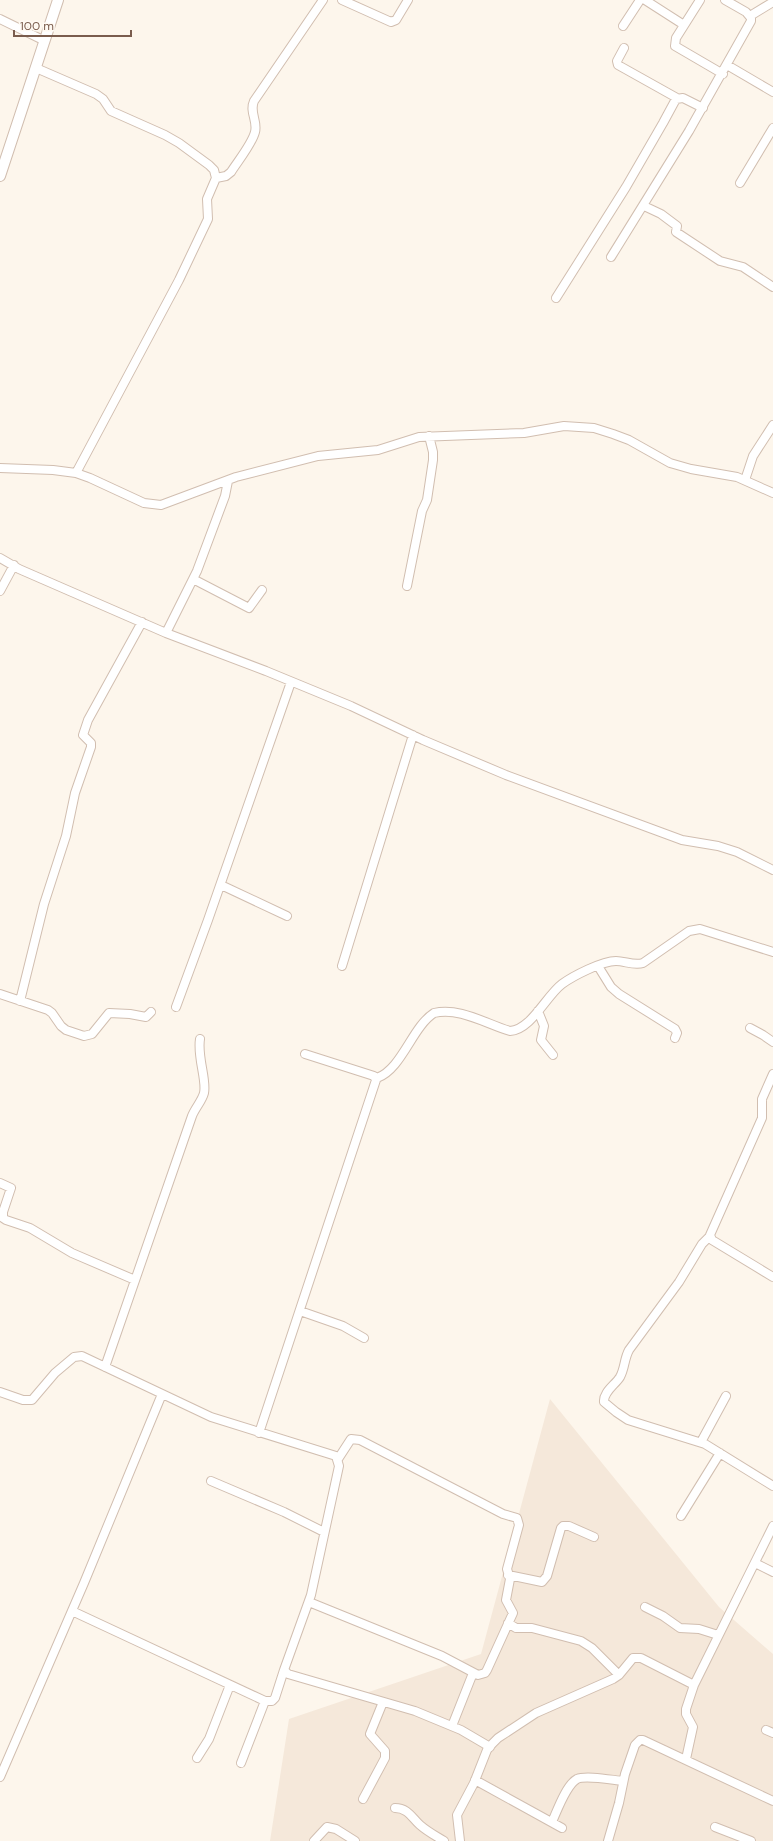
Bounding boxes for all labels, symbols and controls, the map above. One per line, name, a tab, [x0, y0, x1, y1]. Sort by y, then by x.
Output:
scale bar	[14, 12, 131, 38]
text: 100 m	[20, 18, 54, 34]

